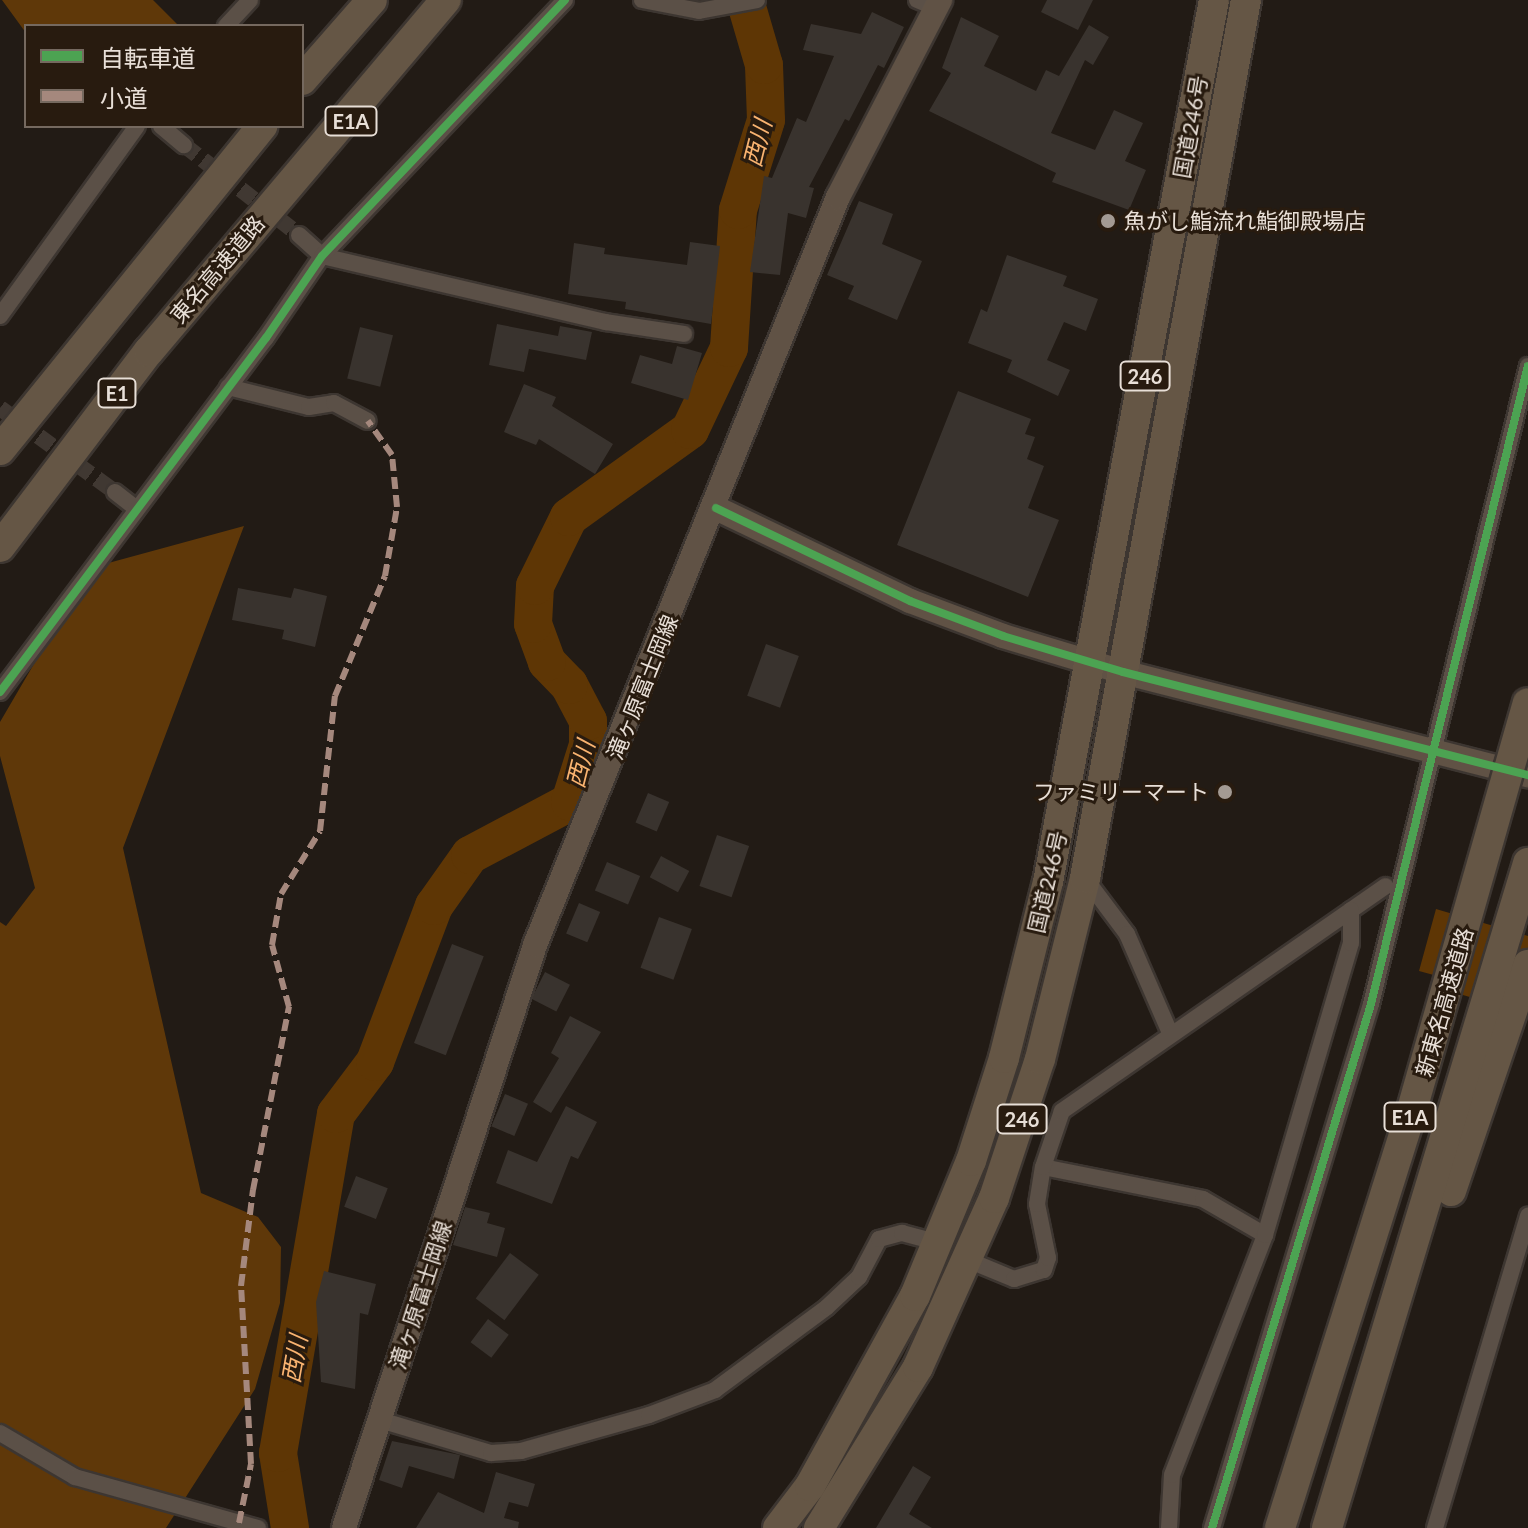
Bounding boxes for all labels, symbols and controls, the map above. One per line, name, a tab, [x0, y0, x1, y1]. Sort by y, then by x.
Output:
legend	[24, 24, 304, 128]
text: 自転車道	[100, 43, 196, 72]
street label: 国道246号	[1168, 73, 1212, 181]
text: 小道	[100, 83, 148, 112]
road number: E1A	[323, 105, 379, 137]
water label: 西川	[737, 116, 777, 170]
place label: 魚がし鮨流れ鮨御殿場店	[1124, 208, 1366, 234]
street label: 東名高速道路	[164, 210, 270, 328]
marker: 魚がし鮨流れ鮨御殿場店	[1099, 212, 1117, 230]
road number: 246	[1119, 360, 1171, 392]
road number: E1	[97, 377, 137, 409]
street label: 滝ヶ原富士岡線	[601, 611, 683, 763]
water label: 西川	[560, 737, 600, 791]
place label: ファミリーマート	[1033, 779, 1209, 805]
marker: ファミリーマート	[1216, 783, 1234, 801]
street label: 国道246号	[1022, 828, 1072, 936]
street label: 新東名高速道路	[1410, 924, 1478, 1080]
road number: E1A	[1382, 1101, 1438, 1133]
road number: 246	[996, 1103, 1048, 1135]
street label: 滝ヶ原富士岡線	[384, 1218, 456, 1372]
water label: 西川	[276, 1333, 312, 1385]

